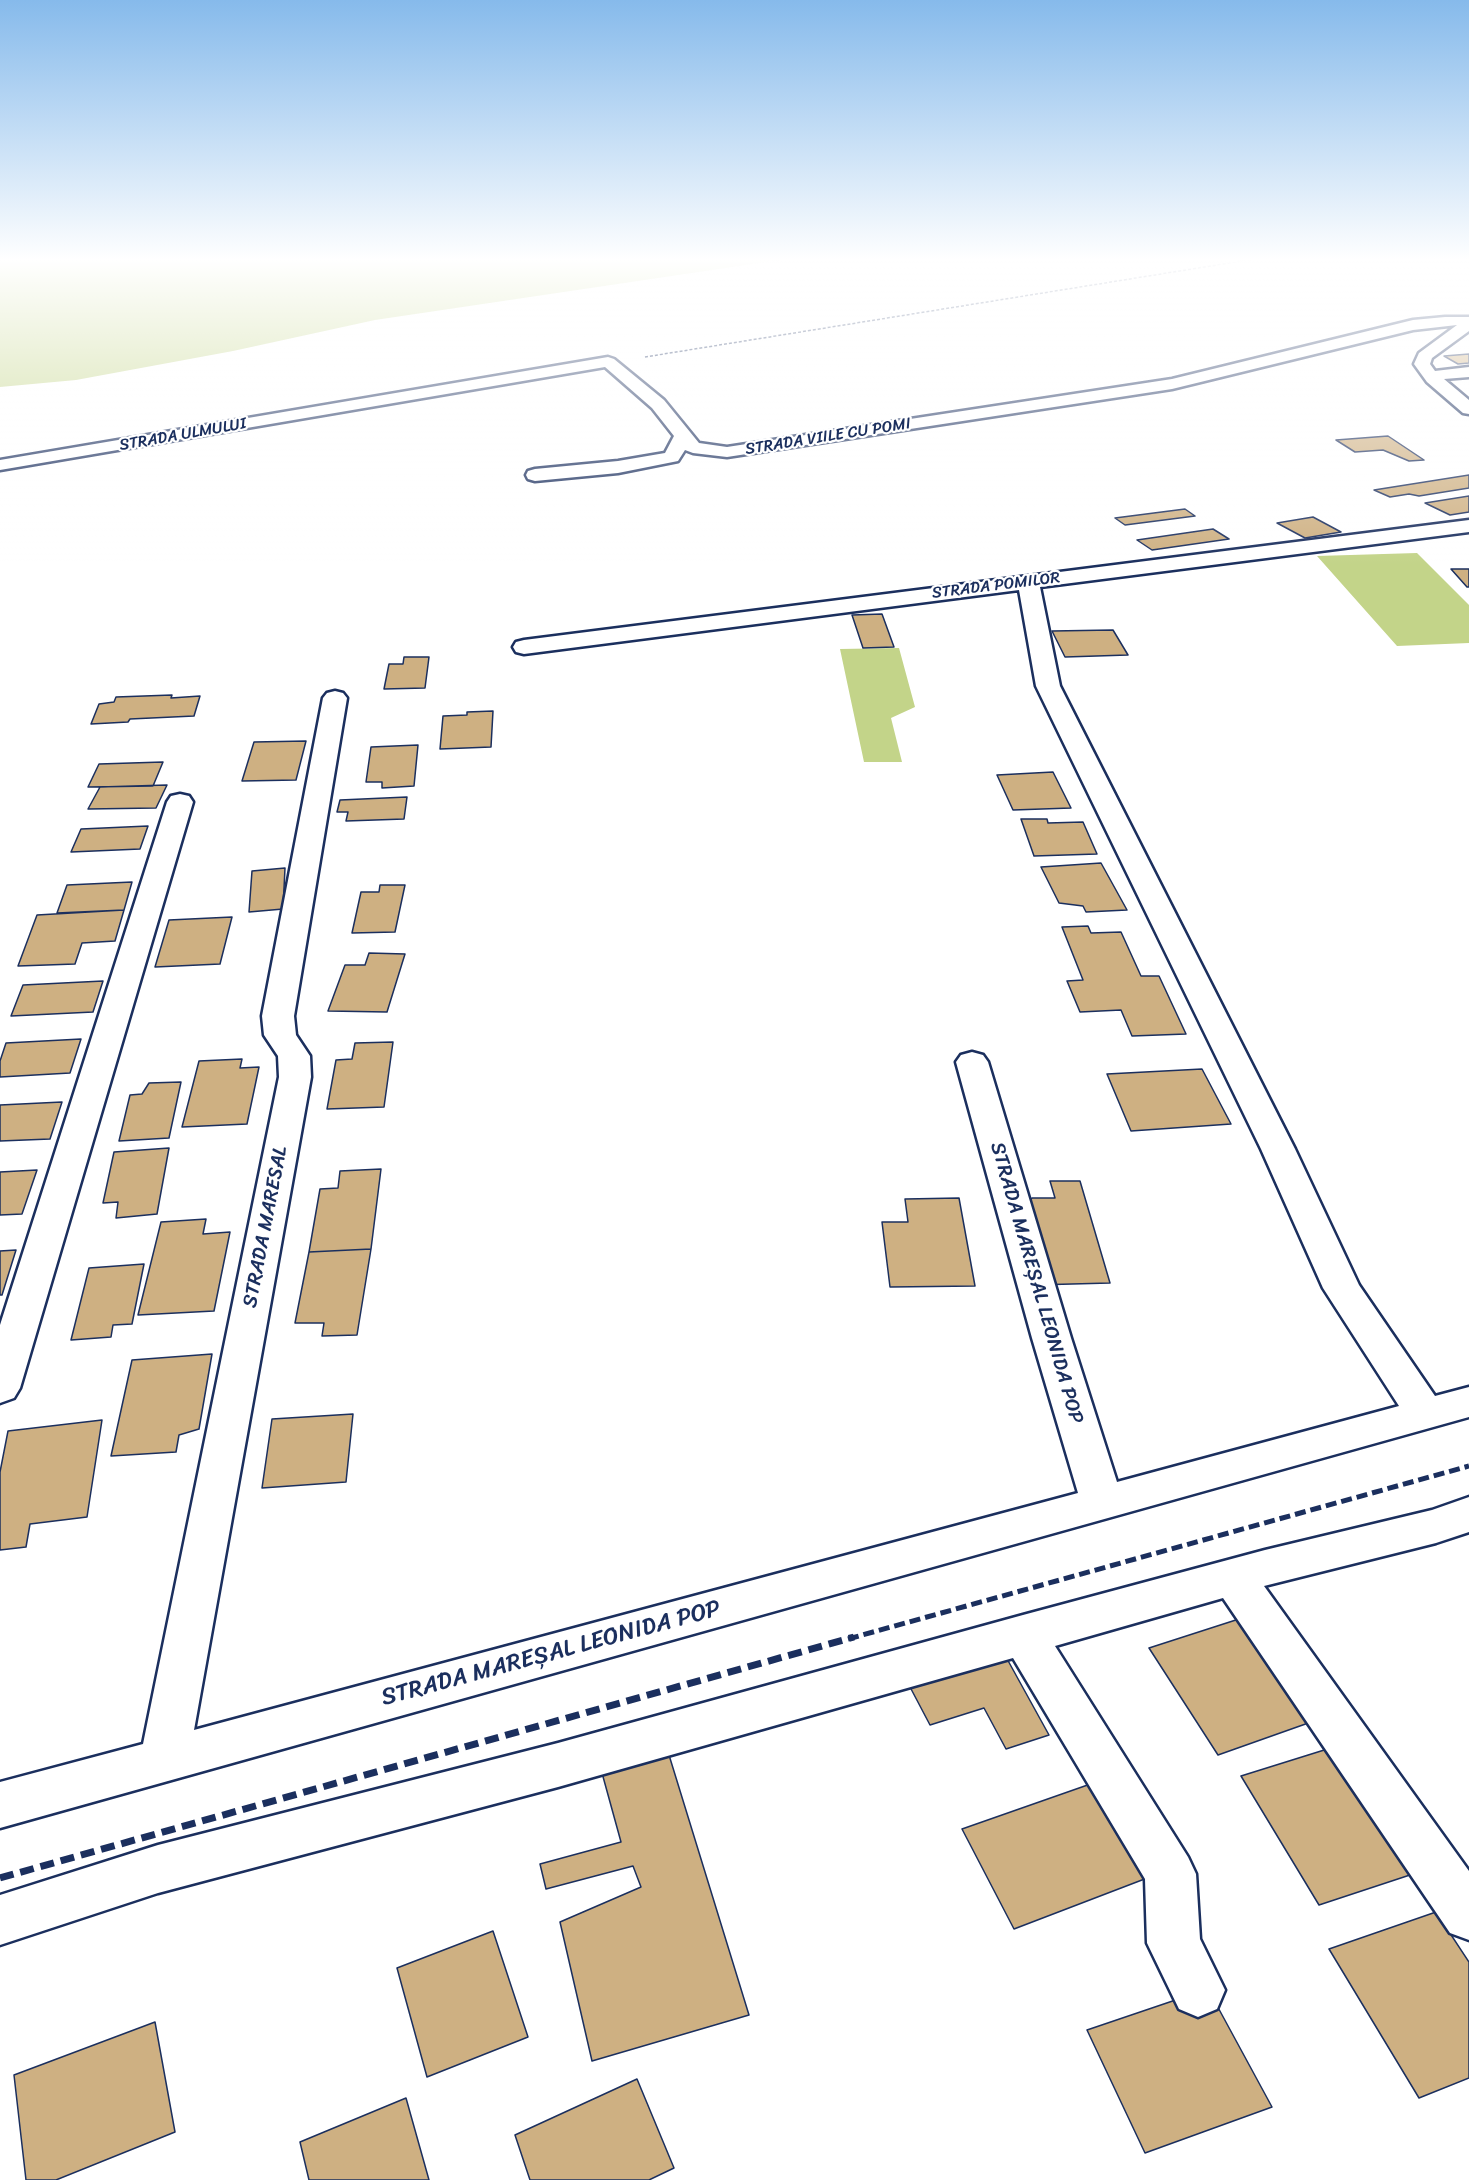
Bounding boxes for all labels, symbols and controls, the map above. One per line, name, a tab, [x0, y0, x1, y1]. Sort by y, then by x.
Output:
street label: STRADA ULMULUI	[118, 414, 248, 456]
street label: STRADA VIILE CU POMI	[744, 414, 912, 460]
street label: STRADA POMILOR	[931, 569, 1061, 603]
street label: STRADA MAREȘAL LEONIDA POP	[984, 1139, 1088, 1427]
street label: STRADA MARESAL	[239, 1144, 293, 1310]
street label: STRADA MAREȘAL LEONIDA POP	[378, 1595, 724, 1713]

